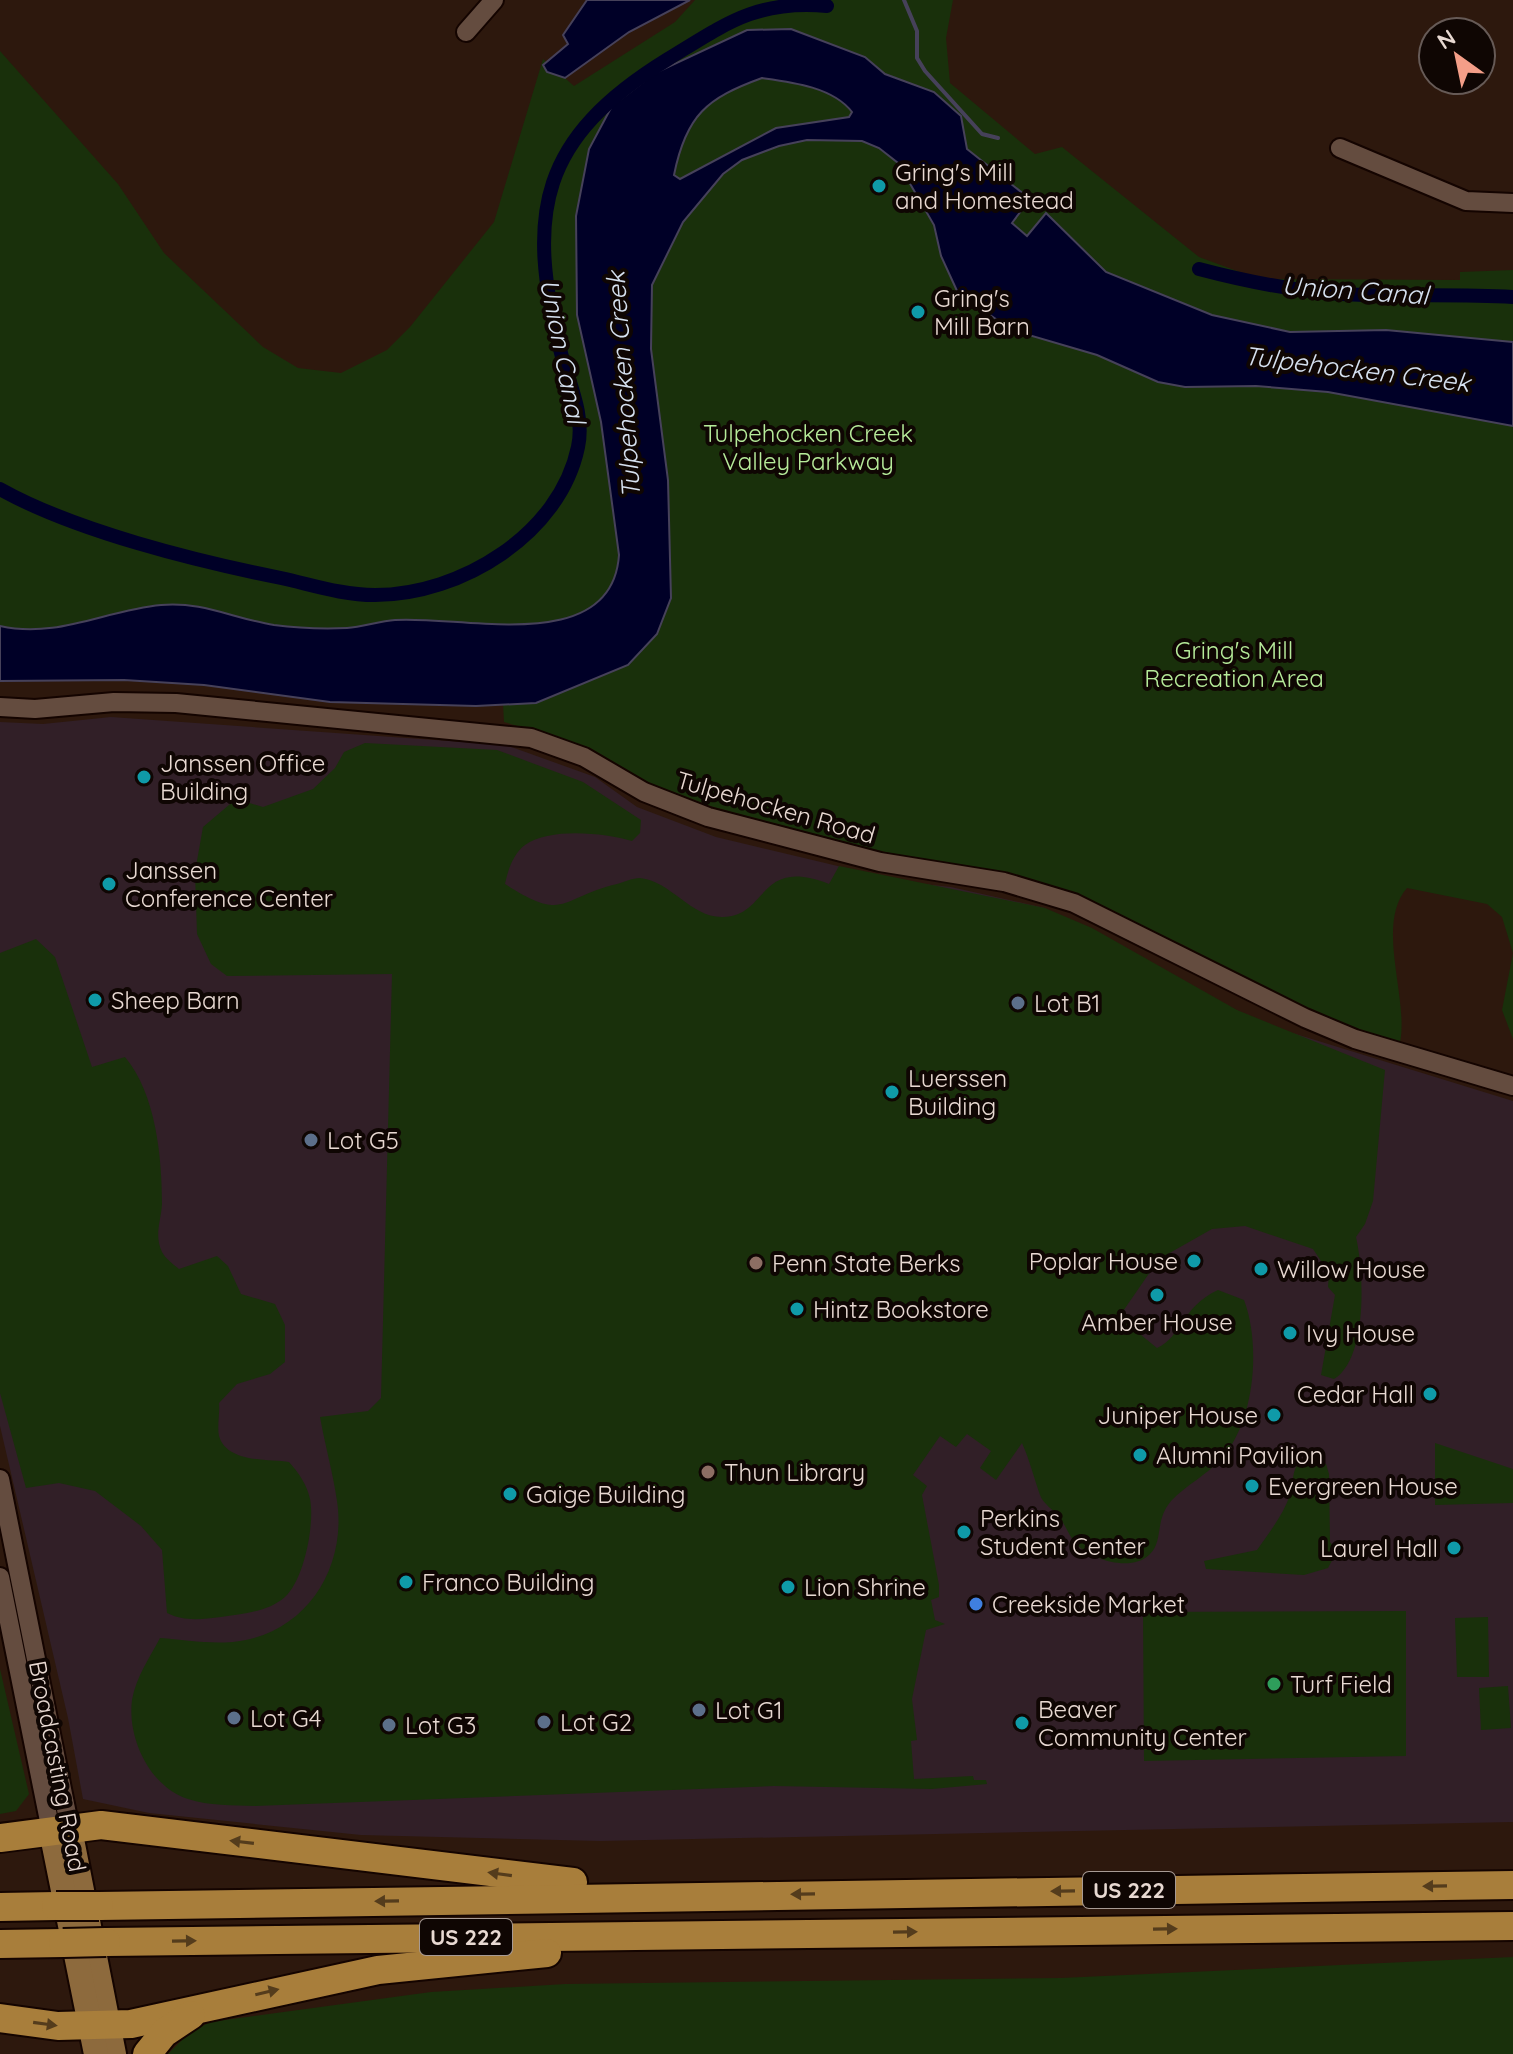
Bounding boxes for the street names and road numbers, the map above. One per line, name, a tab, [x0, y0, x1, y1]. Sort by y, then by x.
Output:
street label: Tulpehocken Road	[673, 764, 879, 850]
street label: Broadcasting Road	[23, 1658, 93, 1874]
road number: US 222	[1083, 1872, 1175, 1908]
road number: US 222	[420, 1919, 512, 1955]

